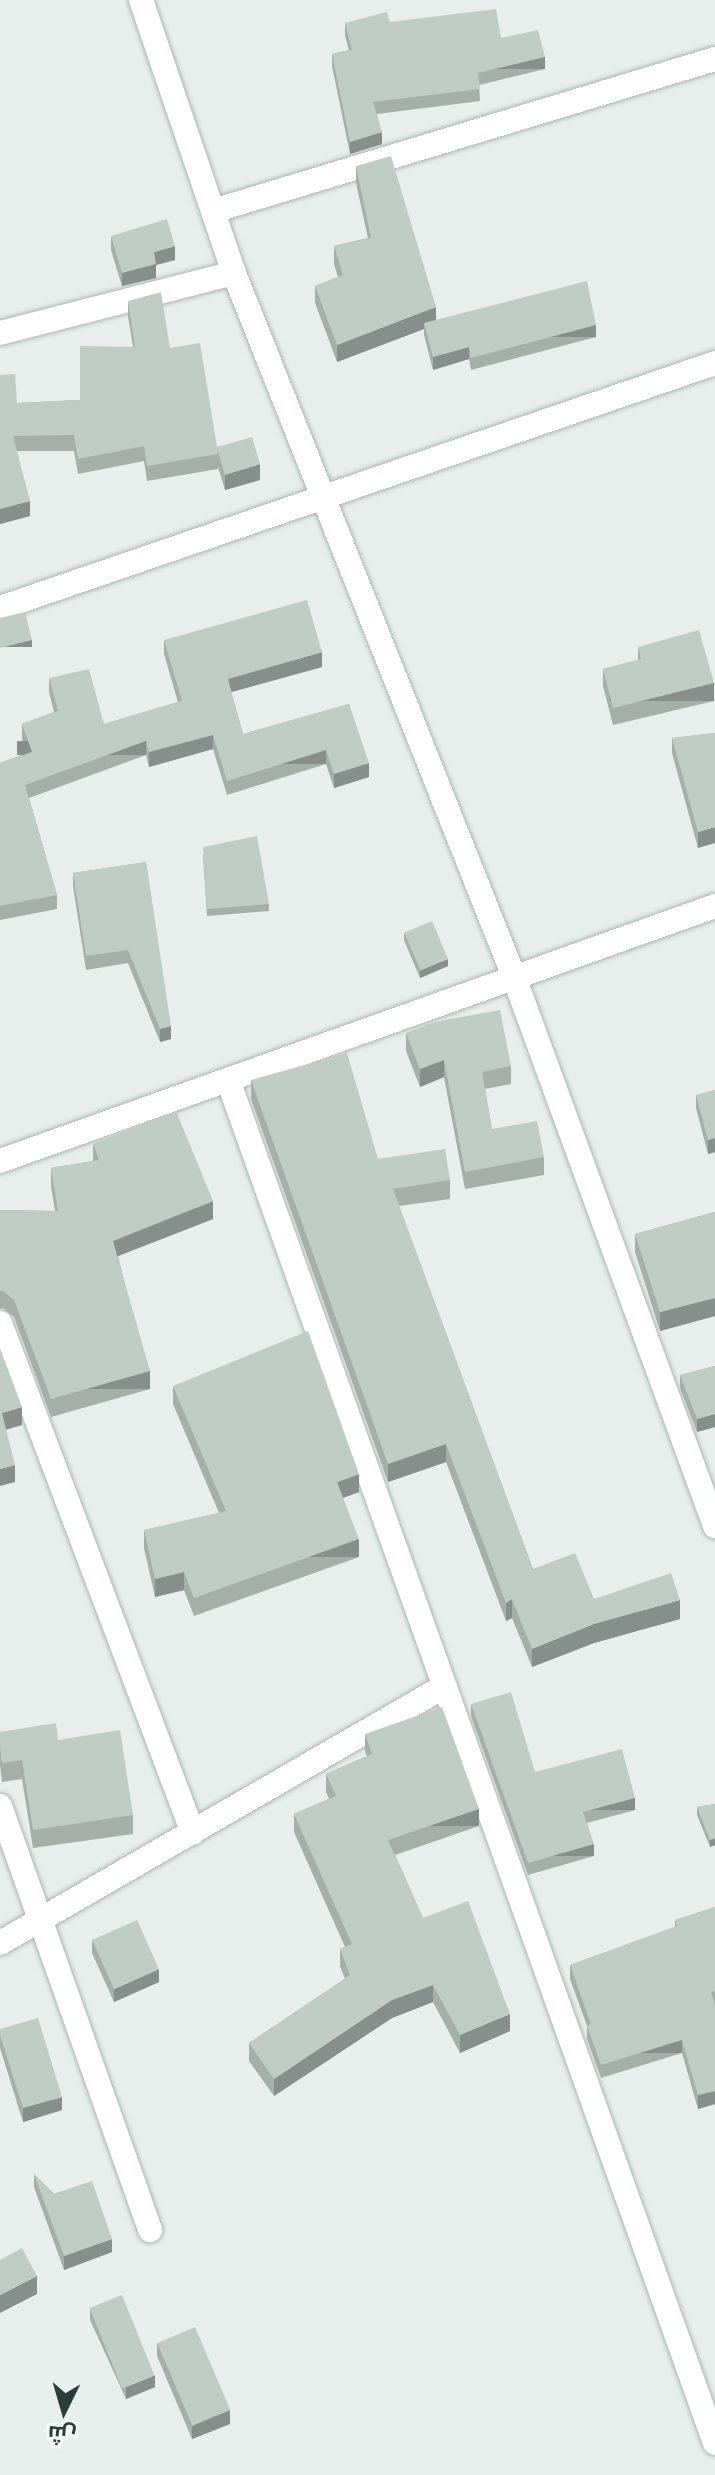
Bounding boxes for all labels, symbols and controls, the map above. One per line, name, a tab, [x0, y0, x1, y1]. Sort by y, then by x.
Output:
north arrow	[24, 2371, 104, 2451]
text: ش	[47, 2420, 77, 2450]

